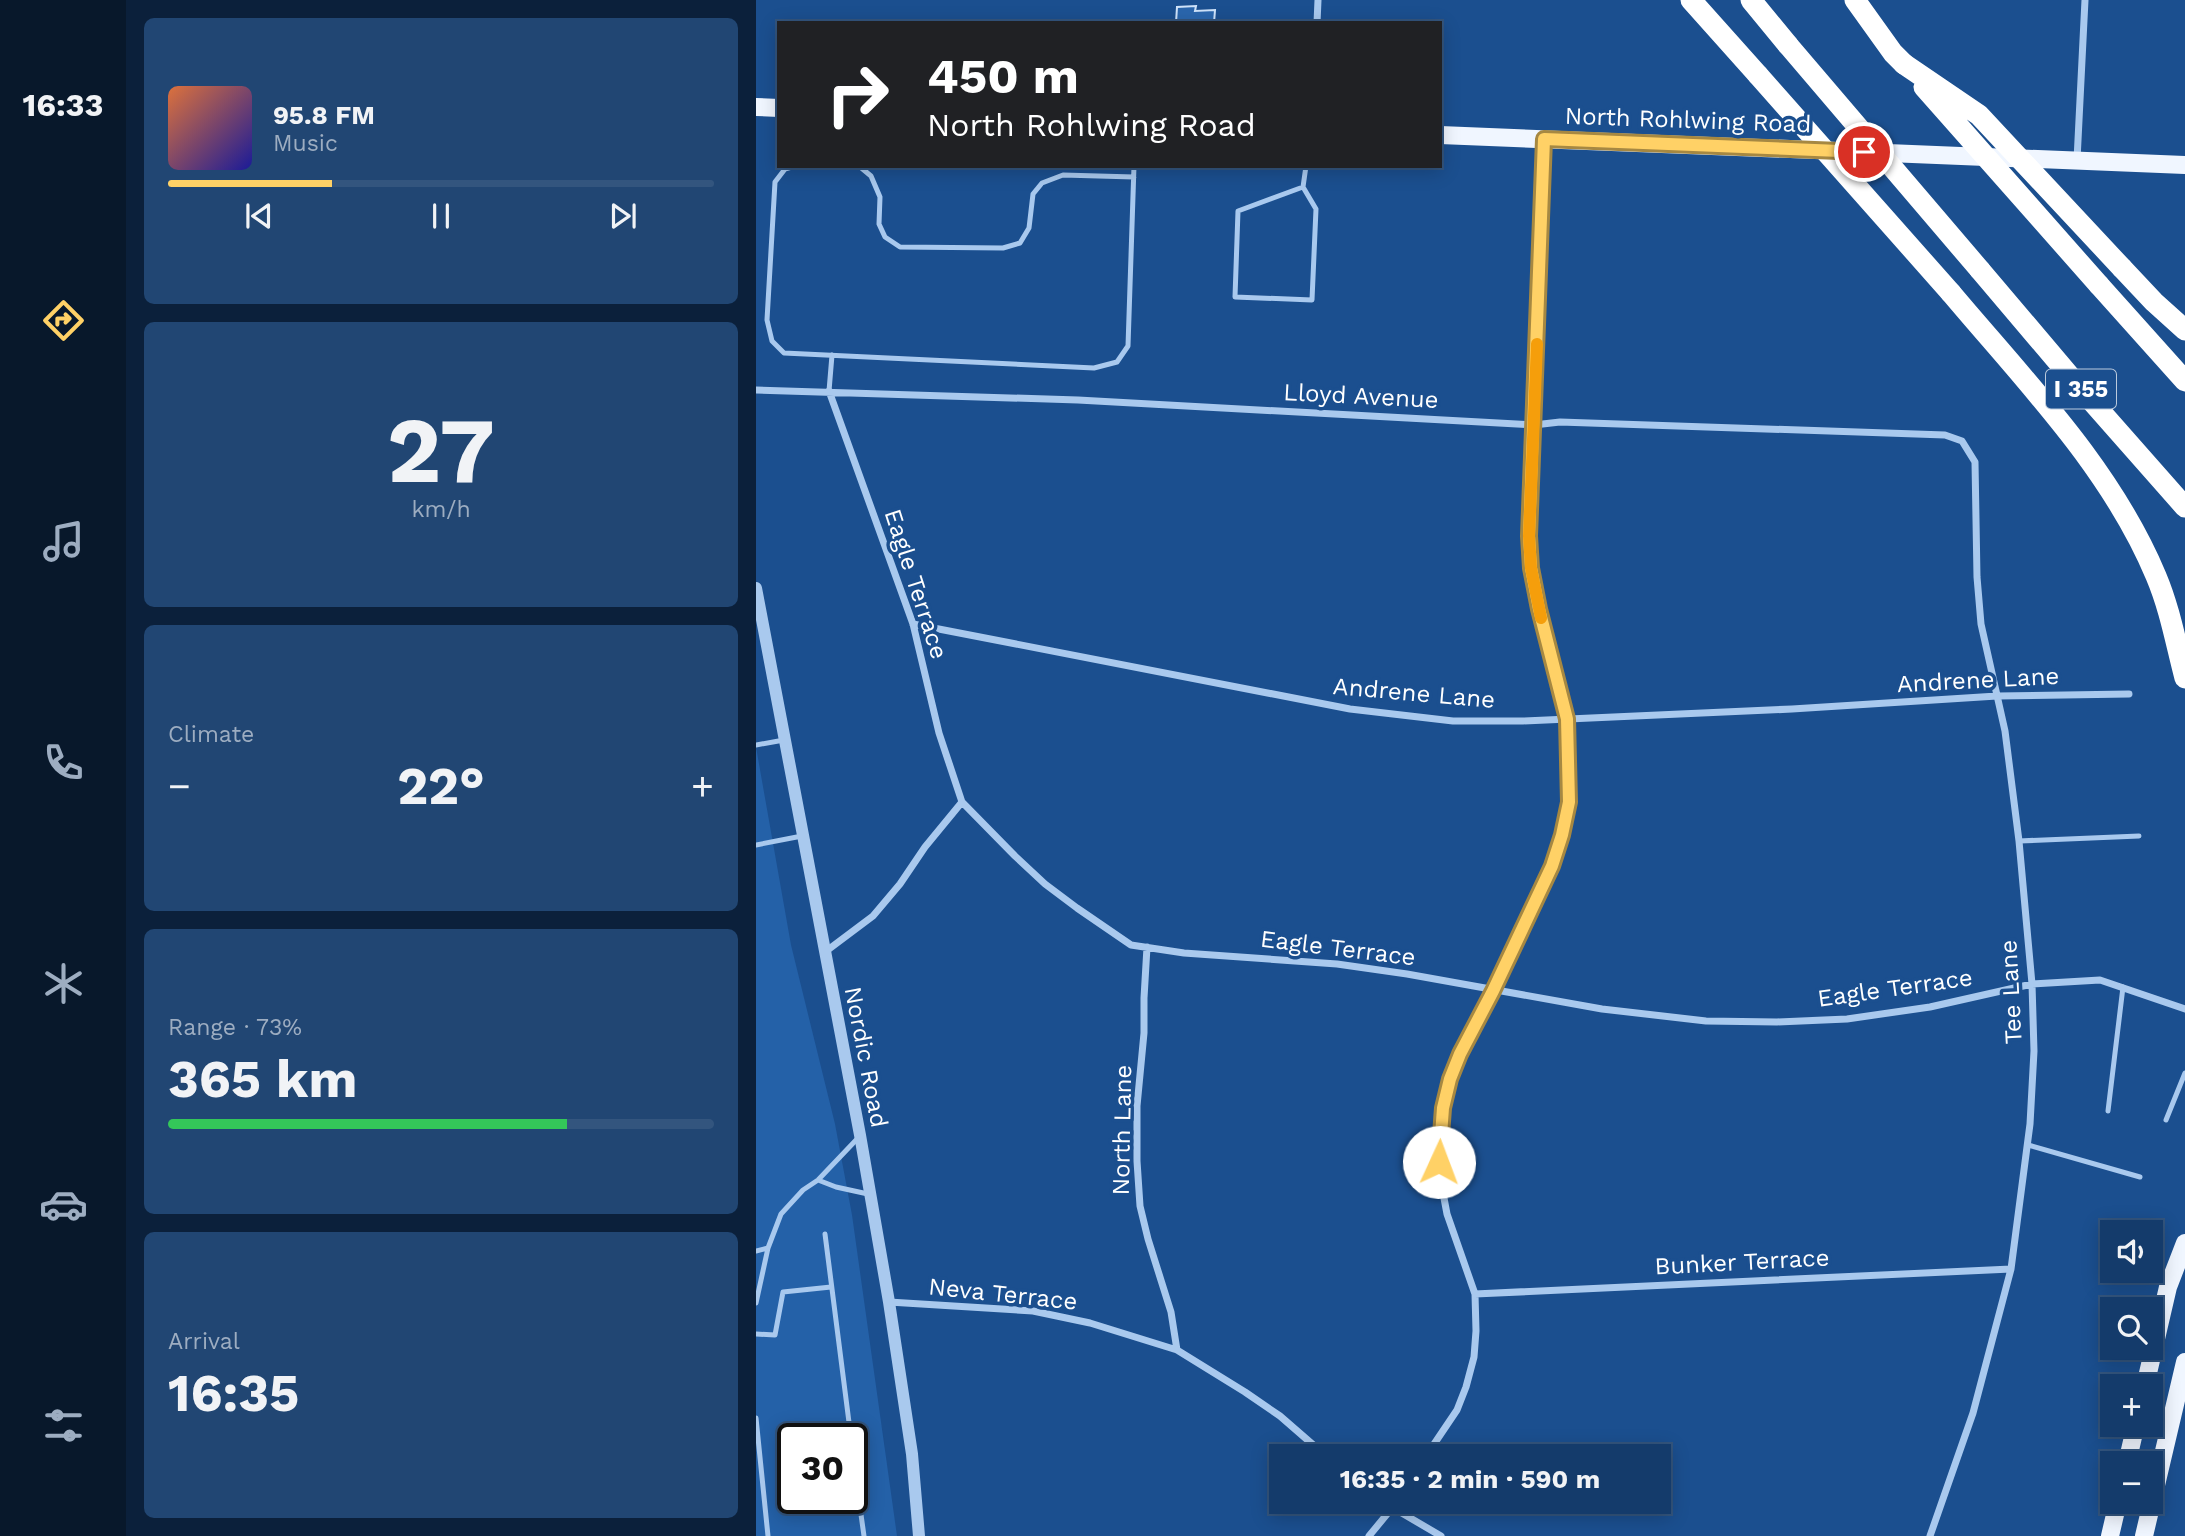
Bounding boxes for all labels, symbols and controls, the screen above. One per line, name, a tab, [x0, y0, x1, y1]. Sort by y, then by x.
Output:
text: 450 m	[927, 47, 1079, 105]
icon: right	[812, 49, 903, 140]
text: 16:33	[22, 86, 104, 124]
text: 95.8 FM	[273, 100, 375, 130]
street label: North Rohlwing Road	[1564, 102, 1812, 138]
text: North Rohlwing Road	[927, 106, 1256, 144]
pin	[1834, 122, 1894, 182]
text: Music	[273, 130, 338, 157]
icon: arrive	[1845, 133, 1883, 171]
icon: previous	[240, 197, 278, 235]
icon: pause	[422, 197, 460, 235]
icon: next	[604, 197, 642, 235]
icon: directions	[39, 296, 88, 345]
road number: I 355	[2046, 370, 2116, 408]
street label: Lloyd Avenue	[1283, 378, 1439, 414]
text: 27	[387, 397, 495, 504]
text: km/h	[411, 496, 471, 523]
street label: Eagle Terrace	[879, 505, 953, 663]
icon: music	[39, 517, 88, 566]
street label: Andrene Lane	[1896, 662, 2060, 698]
street label: Andrene Lane	[1332, 672, 1496, 714]
text: Climate	[168, 721, 254, 748]
icon: phone	[39, 738, 88, 787]
text: 22°	[397, 756, 485, 817]
text: −	[168, 764, 191, 808]
text: +	[691, 764, 714, 808]
street label: Eagle Terrace	[1259, 925, 1417, 971]
street label: Tee Lane	[1994, 939, 2028, 1045]
icon: climate	[39, 959, 88, 1008]
street label: Eagle Terrace	[1816, 963, 1974, 1013]
street label: Nordic Road	[839, 984, 893, 1130]
text: Range · 73%	[168, 1014, 302, 1041]
text: 365 km	[168, 1049, 357, 1110]
street label: North Lane	[1107, 1064, 1137, 1196]
position arrow	[1402, 1125, 1476, 1199]
icon: car	[39, 1180, 88, 1229]
map controls	[2100, 1220, 2163, 1514]
button: sound	[2100, 1220, 2163, 1283]
street label: Bunker Terrace	[1654, 1243, 1830, 1281]
street label: Neva Terrace	[927, 1272, 1079, 1316]
button: search	[2100, 1297, 2163, 1360]
text: Arrival	[168, 1328, 240, 1355]
text: 16:35	[168, 1363, 299, 1424]
button: +	[2100, 1374, 2163, 1437]
icon: filters	[39, 1401, 88, 1450]
speed limit sign: 30	[777, 1423, 868, 1514]
button: −	[2100, 1451, 2163, 1514]
text: 16:35 · 2 min · 590 m	[1340, 1464, 1600, 1494]

